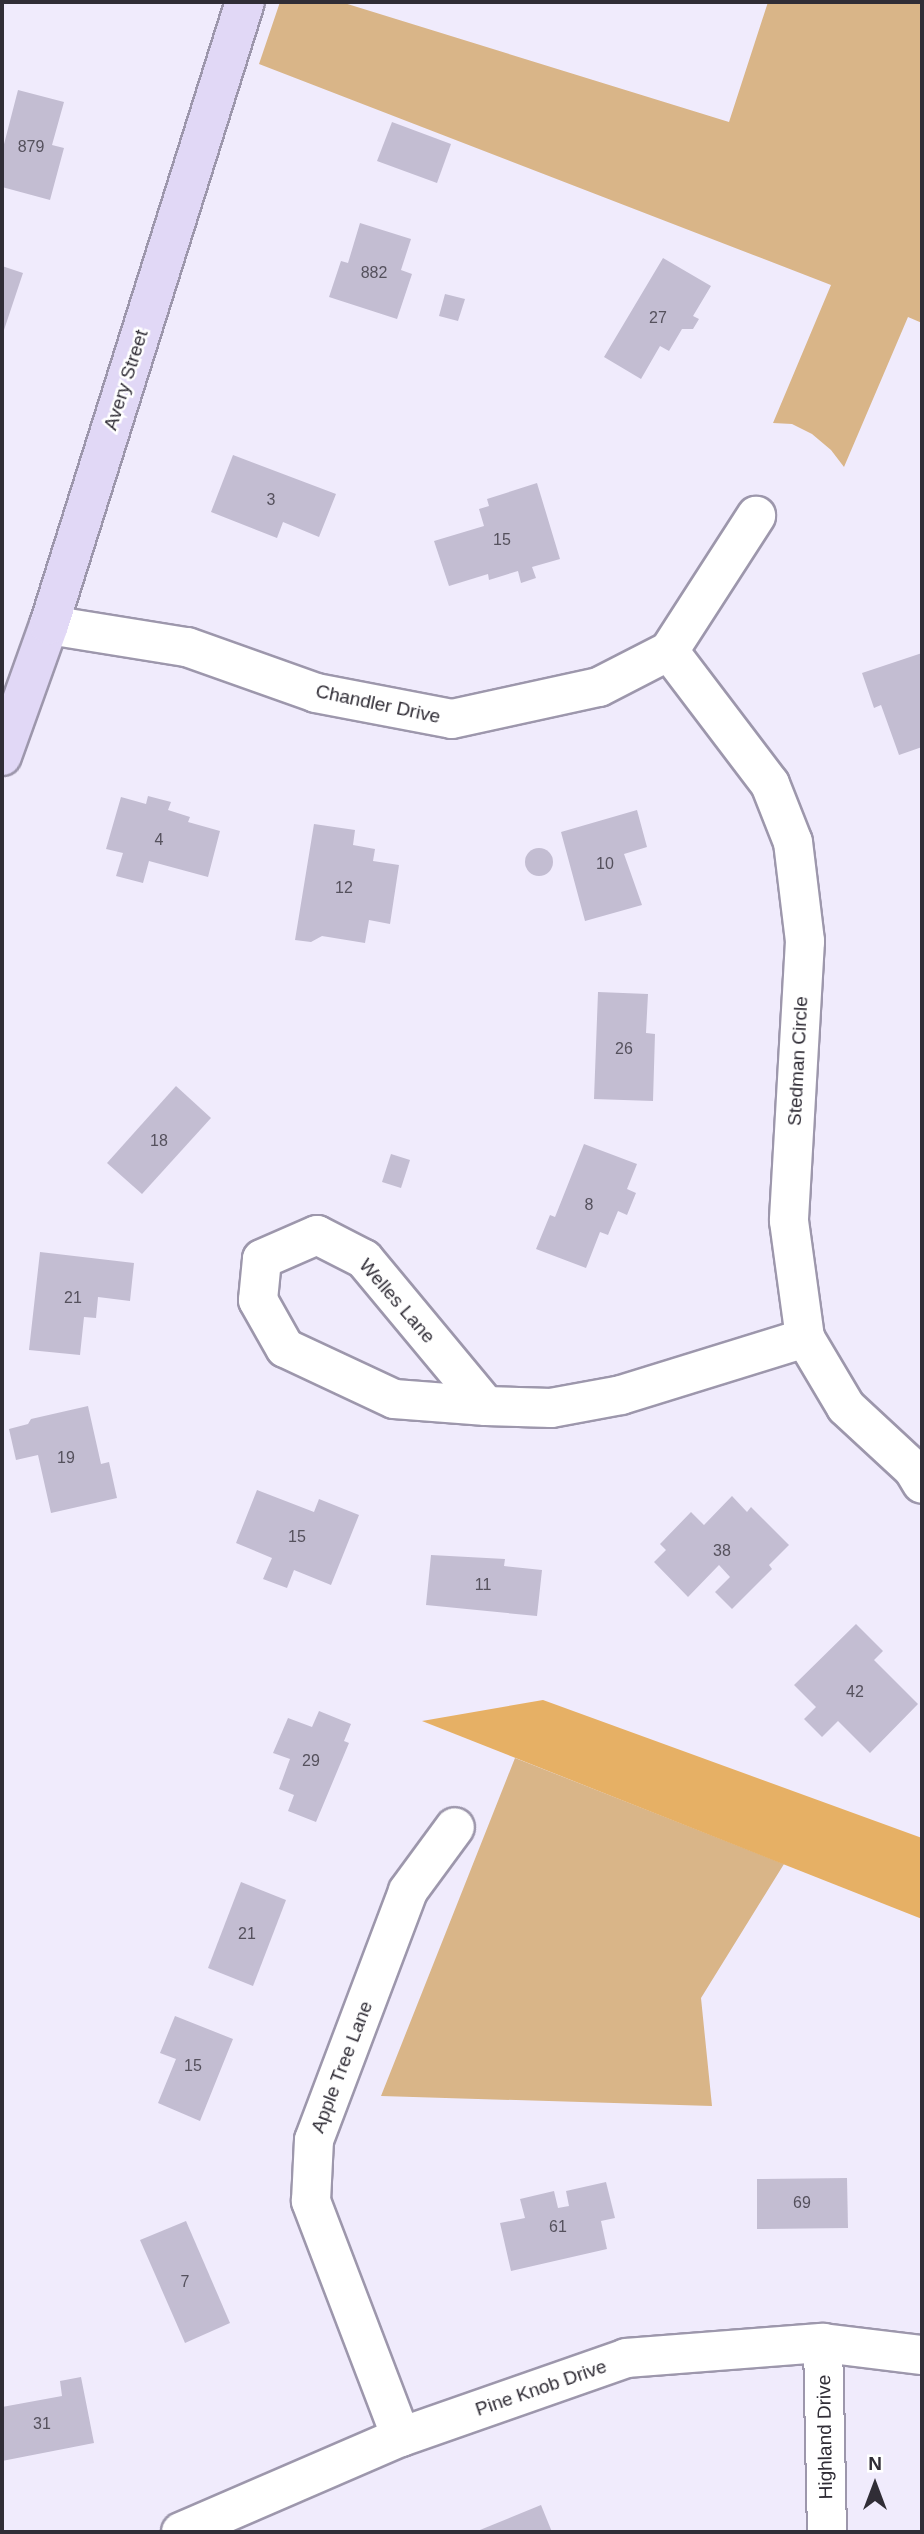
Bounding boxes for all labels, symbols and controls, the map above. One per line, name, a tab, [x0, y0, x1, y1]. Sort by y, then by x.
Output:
house number: 879	[18, 137, 44, 157]
house number: 882	[361, 263, 387, 283]
house number: 27	[649, 308, 667, 328]
street label: Avery Street	[99, 327, 153, 433]
house number: 3	[267, 490, 275, 510]
house number: 15	[493, 530, 511, 550]
street label: Chandler Drive	[314, 680, 442, 728]
house number: 4	[155, 830, 163, 850]
house number: 10	[596, 854, 614, 874]
house number: 12	[335, 878, 353, 898]
street label: Stedman Circle	[783, 996, 813, 1126]
house number: 26	[615, 1039, 633, 1059]
house number: 18	[150, 1131, 168, 1151]
house number: 8	[585, 1195, 593, 1215]
street label: Welles Lane	[354, 1254, 440, 1348]
house number: 21	[64, 1288, 82, 1308]
house number: 19	[57, 1448, 75, 1468]
house number: 15	[288, 1527, 306, 1547]
house number: 38	[713, 1541, 731, 1561]
house number: 11	[475, 1575, 491, 1595]
house number: 42	[846, 1682, 864, 1702]
house number: 29	[302, 1751, 320, 1771]
house number: 21	[238, 1924, 256, 1944]
street label: Apple Tree Lane	[306, 1998, 378, 2136]
house number: 15	[184, 2056, 202, 2076]
house number: 69	[793, 2193, 811, 2213]
house number: 61	[549, 2217, 567, 2237]
house number: 7	[181, 2272, 189, 2292]
street label: Pine Knob Drive	[472, 2355, 610, 2421]
street label: Highland Drive	[813, 2375, 837, 2499]
house number: 31	[33, 2414, 51, 2434]
north arrow	[840, 2450, 910, 2520]
text: N	[868, 2453, 882, 2474]

